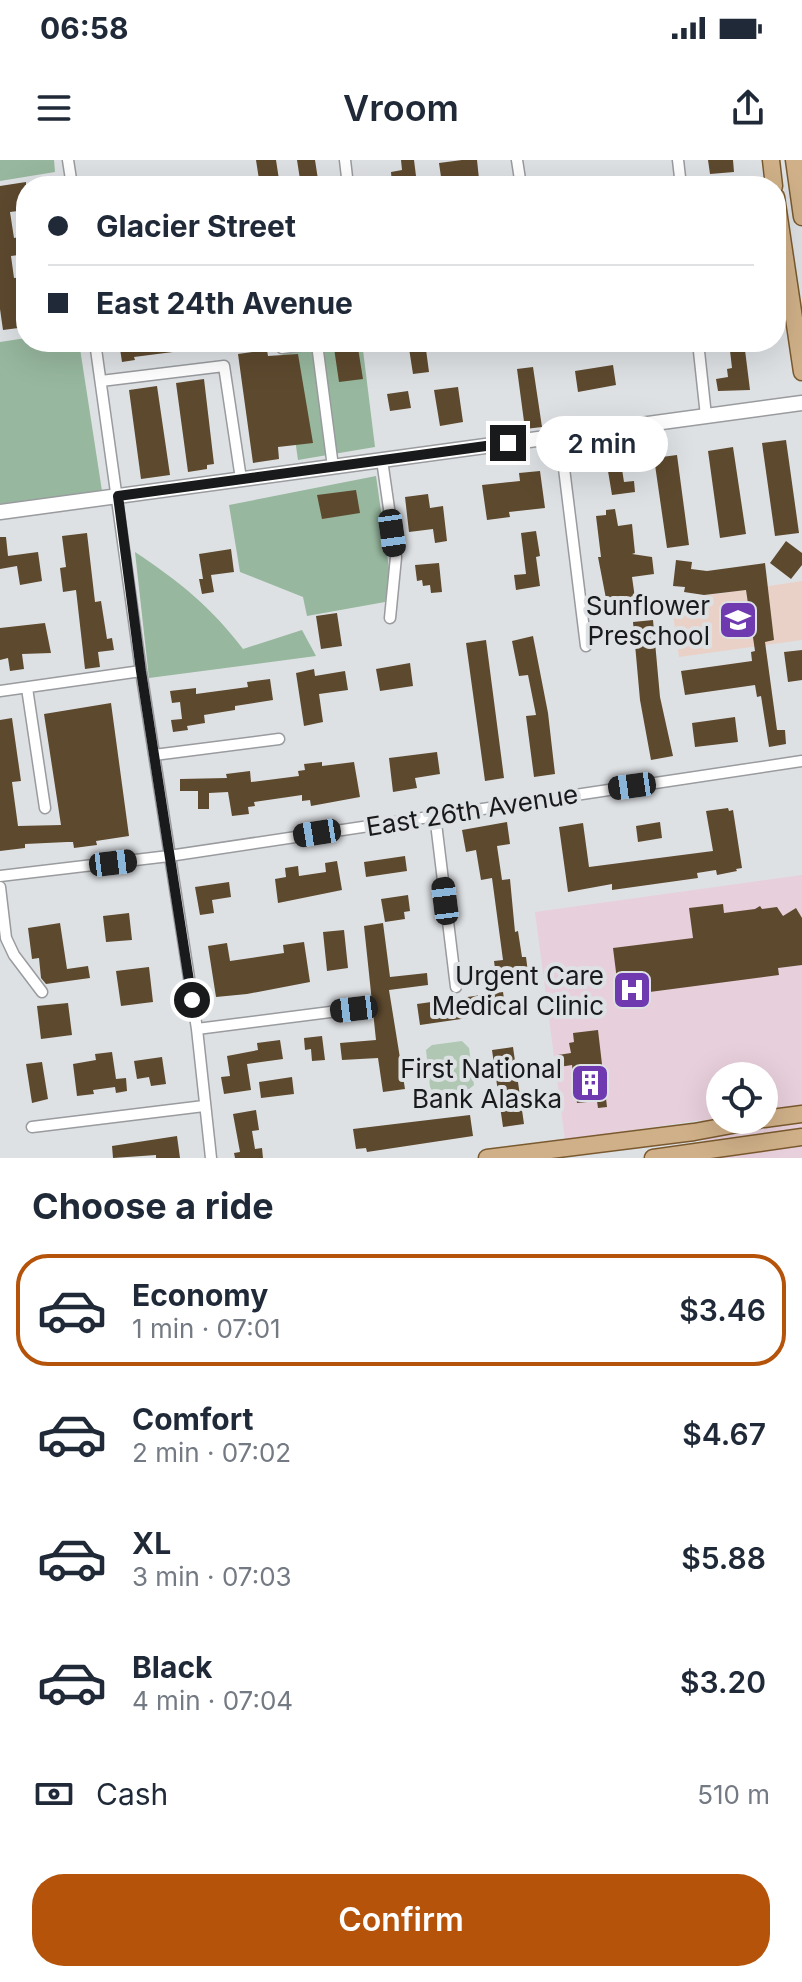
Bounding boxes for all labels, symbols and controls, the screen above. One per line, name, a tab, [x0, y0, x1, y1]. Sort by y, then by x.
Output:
text: 06:58	[40, 10, 128, 46]
icon: menu	[32, 86, 76, 130]
text: Vroom	[343, 86, 459, 130]
icon: share	[726, 86, 770, 130]
text: Glacier Street	[96, 208, 296, 244]
text: East 24th Avenue	[96, 285, 353, 321]
callout: 2 min	[536, 415, 668, 471]
route end	[490, 425, 526, 461]
text: 2 min	[568, 428, 636, 459]
car	[377, 508, 407, 558]
place label: Sunflower Preschool	[586, 590, 710, 651]
school or university icon: Sunflower Preschool	[717, 599, 759, 641]
car	[607, 771, 657, 801]
street label: East 26th Avenue	[364, 778, 580, 842]
car	[291, 817, 343, 849]
car	[88, 848, 138, 878]
car	[430, 876, 460, 926]
place label: Urgent Care Medical Clinic	[432, 960, 604, 1021]
hospital icon: Urgent Care Medical Clinic	[611, 969, 653, 1011]
route start	[174, 982, 210, 1018]
car	[329, 994, 379, 1024]
place label: First National Bank Alaska	[400, 1053, 562, 1114]
building icon: First National Bank Alaska	[569, 1062, 611, 1104]
map controls	[706, 1062, 778, 1134]
button: locate	[706, 1062, 778, 1134]
text: Choose a ride	[32, 1184, 274, 1228]
icon: car	[36, 1274, 108, 1346]
text: Economy	[132, 1277, 268, 1313]
text: $3.46	[679, 1292, 766, 1328]
text: 1 min · 07:01	[132, 1313, 281, 1344]
icon: car	[36, 1398, 108, 1470]
text: Comfort	[132, 1401, 253, 1437]
text: $4.67	[682, 1416, 766, 1452]
text: 2 min · 07:02	[132, 1437, 291, 1468]
icon: car	[36, 1522, 108, 1594]
text: XL	[132, 1525, 171, 1561]
text: $5.88	[681, 1540, 766, 1576]
text: 3 min · 07:03	[132, 1561, 292, 1592]
icon: car	[36, 1646, 108, 1718]
text: Black	[132, 1649, 212, 1685]
text: $3.20	[680, 1664, 766, 1700]
text: 4 min · 07:04	[132, 1685, 293, 1716]
icon: cash	[32, 1772, 76, 1816]
text: Cash	[96, 1776, 168, 1812]
text: 510 m	[697, 1779, 770, 1810]
button: Confirm	[32, 1874, 770, 1966]

